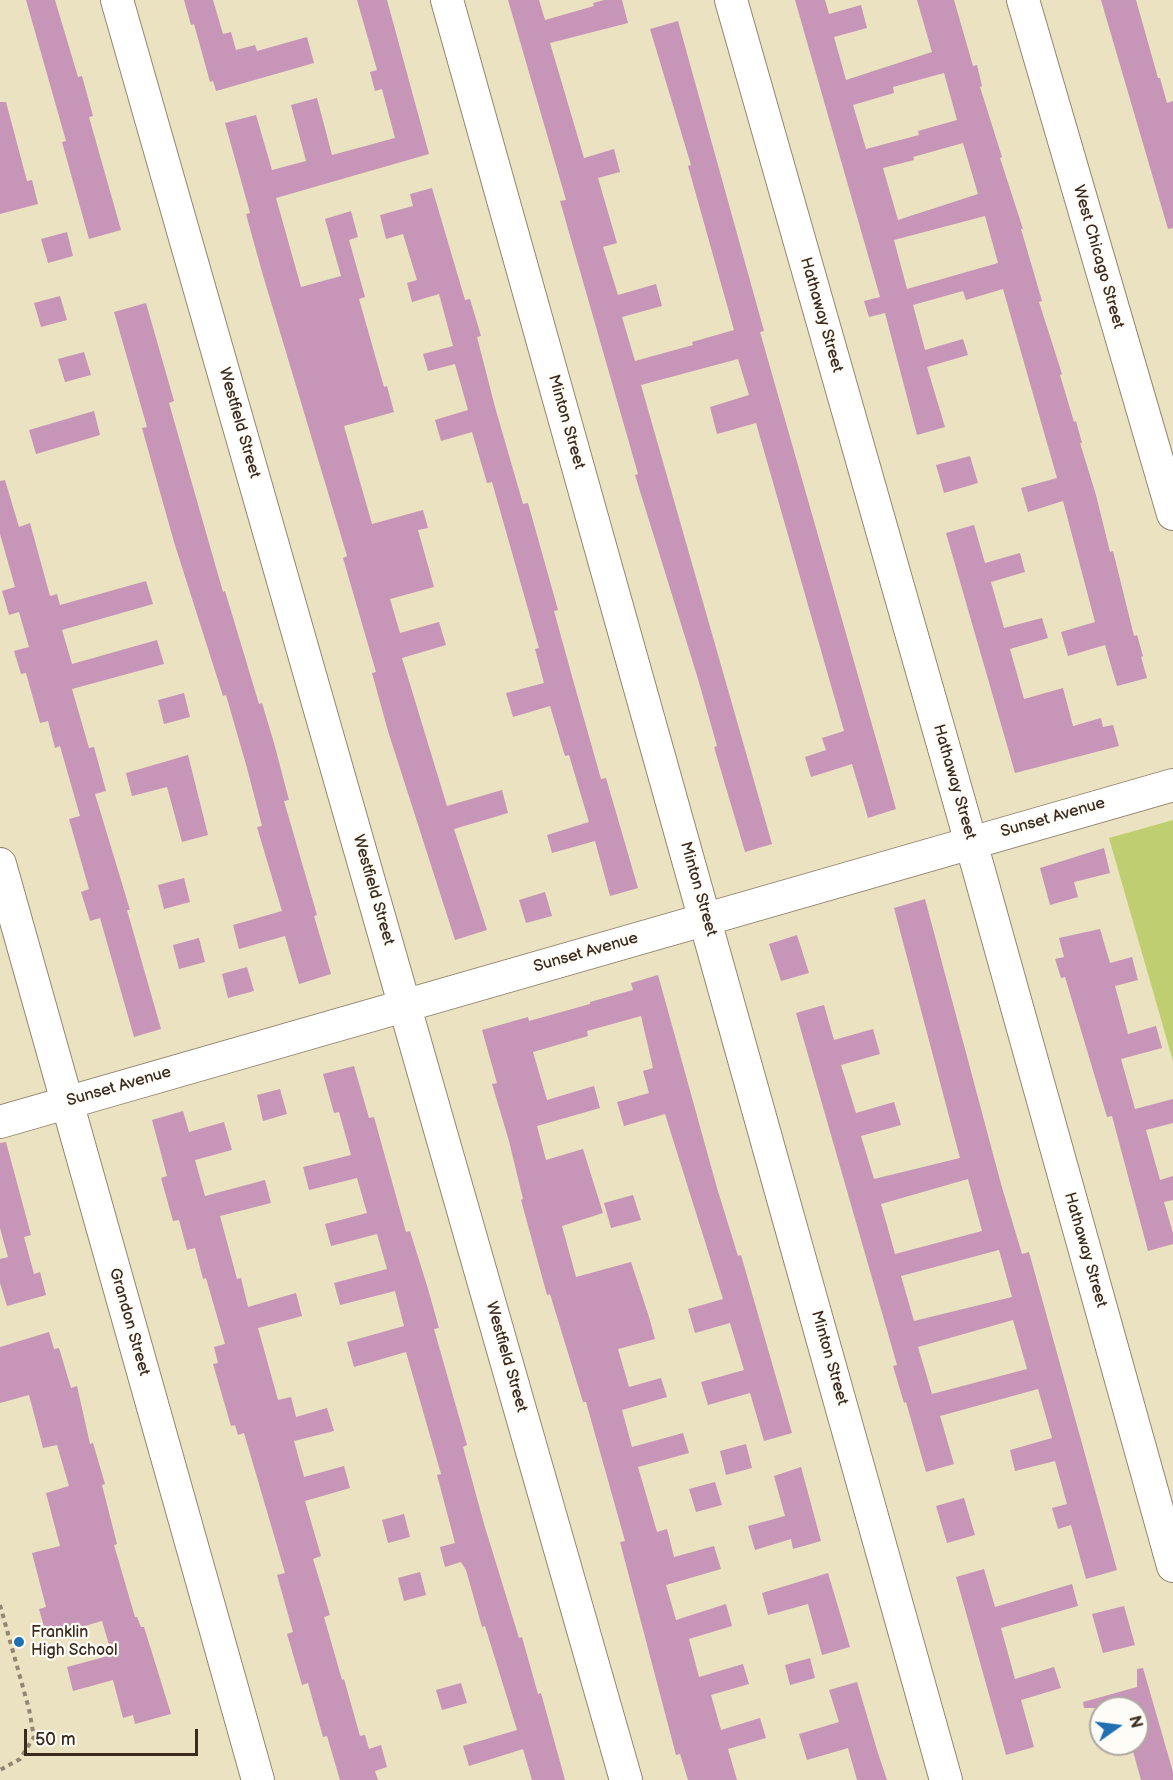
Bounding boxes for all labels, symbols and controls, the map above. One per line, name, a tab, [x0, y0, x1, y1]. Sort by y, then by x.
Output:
street label: West Chicago Street	[1068, 183, 1128, 331]
street label: Hathaway Street	[795, 255, 847, 375]
street label: Westfield Street	[214, 365, 264, 481]
street label: Minton Street	[543, 373, 589, 471]
street label: Hathaway Street	[928, 722, 980, 842]
street label: Sunset Avenue	[998, 794, 1108, 842]
street label: Westfield Street	[348, 832, 398, 948]
street label: Minton Street	[675, 840, 721, 938]
street label: Sunset Avenue	[531, 929, 641, 977]
street label: Sunset Avenue	[64, 1063, 174, 1111]
street label: Hathaway Street	[1059, 1190, 1111, 1310]
street label: Grandon Street	[104, 1266, 154, 1378]
street label: Westfield Street	[481, 1299, 531, 1415]
street label: Minton Street	[806, 1309, 852, 1407]
place label: Franklin High School	[31, 1623, 118, 1661]
marker: Franklin High School	[12, 1635, 26, 1649]
north arrow	[1089, 1696, 1149, 1756]
text: N	[1124, 1714, 1146, 1730]
scale bar	[27, 1717, 201, 1755]
text: 50 m	[35, 1729, 76, 1750]

